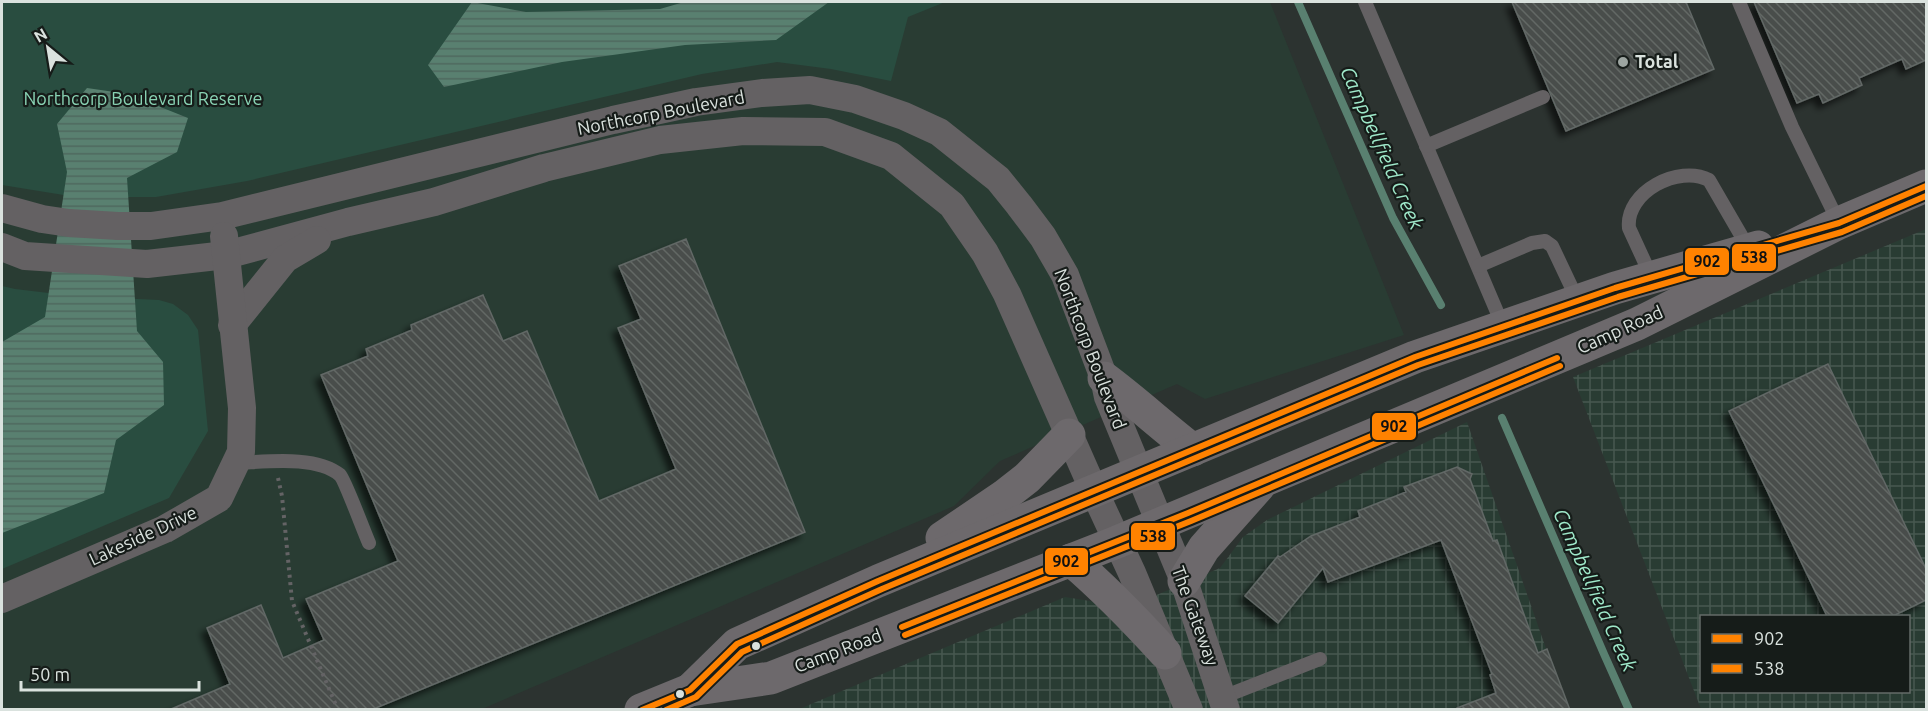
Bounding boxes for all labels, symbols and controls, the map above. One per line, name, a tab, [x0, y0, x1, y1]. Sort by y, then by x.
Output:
north arrow	[18, 18, 78, 78]
text: N	[31, 24, 50, 46]
place label: Total	[1635, 51, 1679, 71]
marker: Total	[1616, 55, 1630, 69]
water label: Campbellfield Creek	[1336, 63, 1429, 234]
street label: Northcorp Boulevard	[575, 86, 746, 138]
park label: Northcorp Boulevard Reserve	[23, 88, 263, 108]
line badge: 538	[1731, 243, 1777, 272]
line badge: 902	[1684, 247, 1730, 276]
text: 538	[1740, 248, 1768, 266]
text: 902	[1693, 252, 1721, 270]
street label: Northcorp Boulevard	[1051, 266, 1131, 432]
street label: Camp Road	[1574, 301, 1666, 357]
line badge: 902	[1371, 412, 1417, 441]
text: 902	[1380, 417, 1408, 435]
street label: Lakeside Drive	[86, 501, 200, 569]
water label: Campbellfield Creek	[1549, 505, 1642, 676]
line badge: 538	[1130, 522, 1176, 551]
text: 538	[1139, 527, 1167, 545]
line badge: 902	[1044, 547, 1089, 576]
text: 902	[1052, 552, 1080, 570]
street label: The Gateway	[1169, 563, 1223, 668]
legend	[1700, 615, 1910, 693]
street label: Camp Road	[791, 624, 884, 676]
text: 902	[1754, 628, 1784, 648]
unlabelled marker	[750, 640, 762, 652]
scale bar	[21, 654, 200, 692]
text: 538	[1754, 658, 1784, 678]
text: 50 m	[30, 664, 70, 684]
unlabelled marker	[674, 688, 686, 700]

